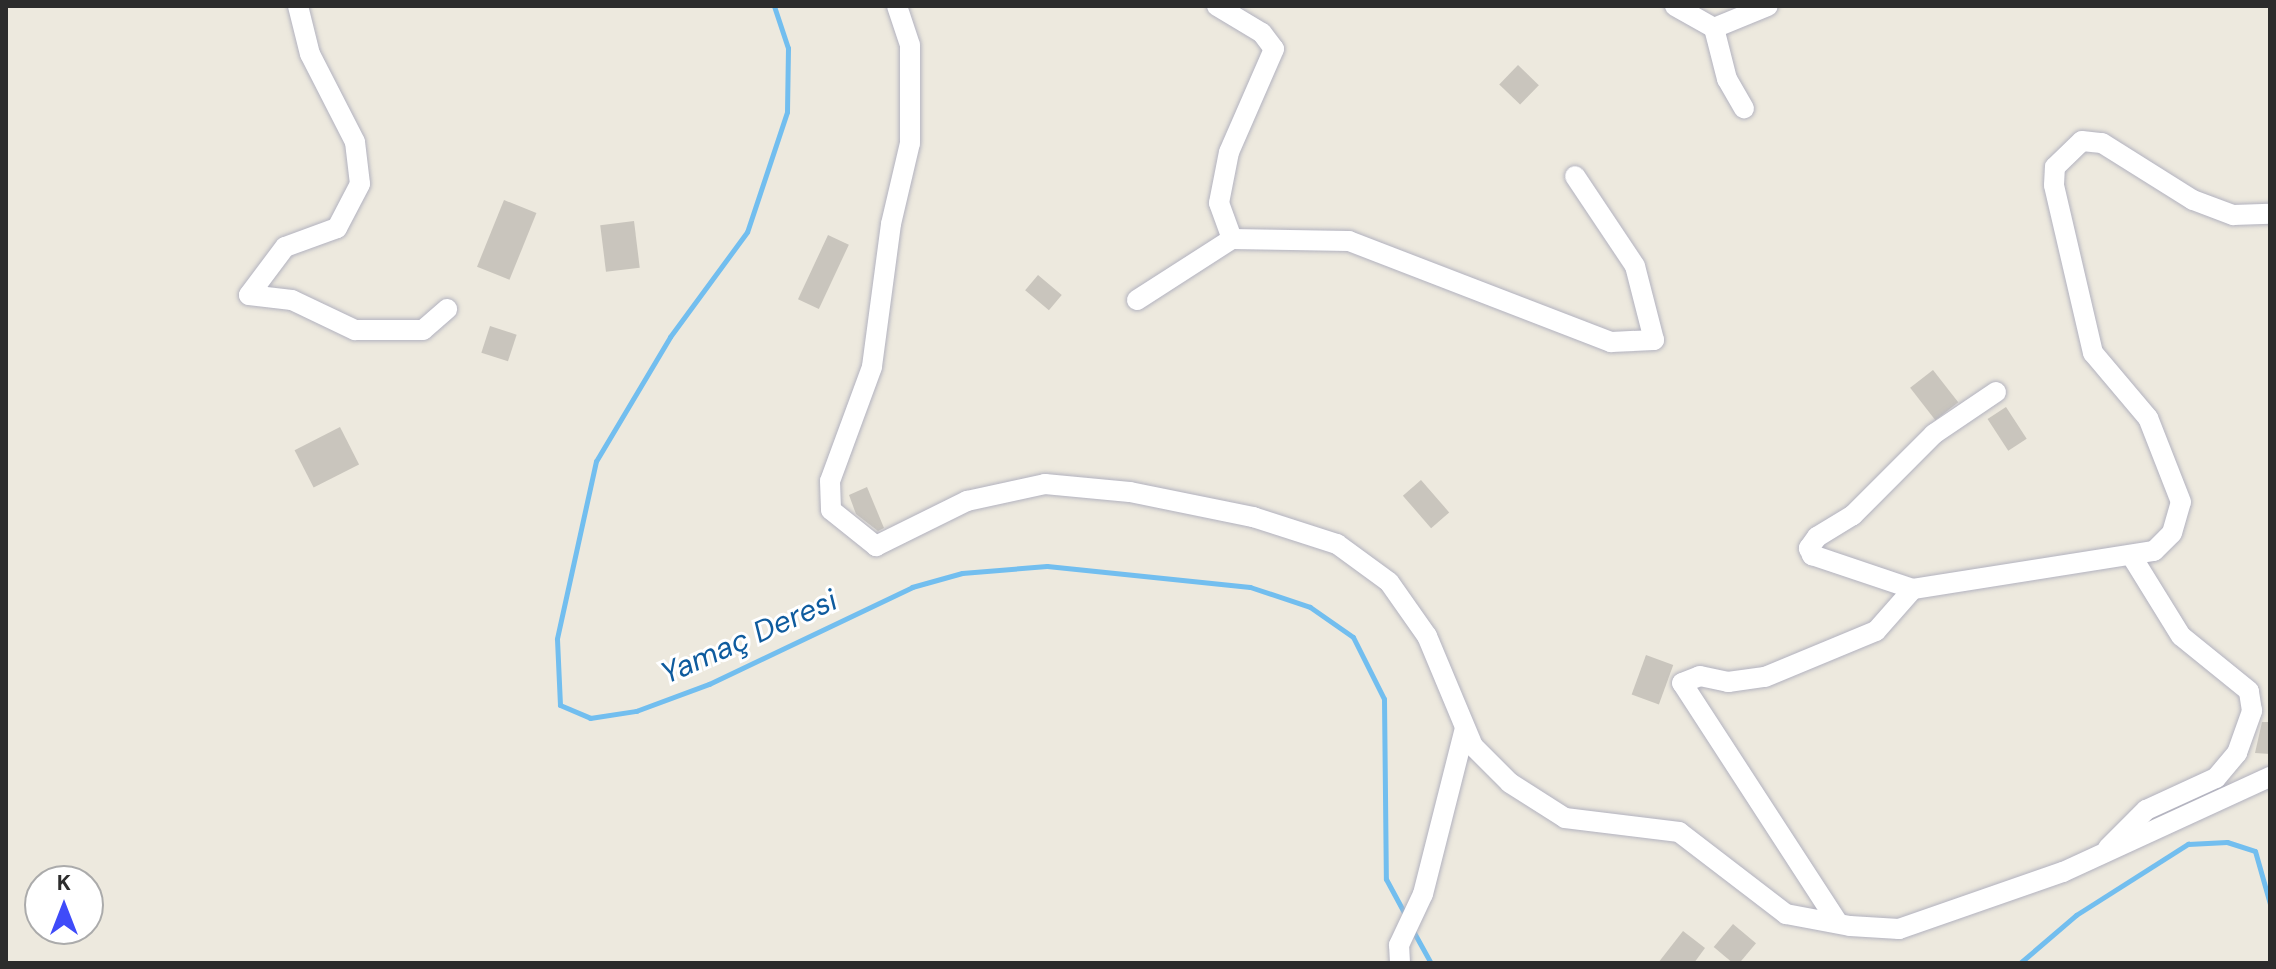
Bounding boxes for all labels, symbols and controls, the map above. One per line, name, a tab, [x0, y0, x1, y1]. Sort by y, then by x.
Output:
water label: Yamaç Deresi	[655, 582, 843, 692]
north arrow	[24, 865, 104, 945]
text: K	[57, 868, 71, 897]

